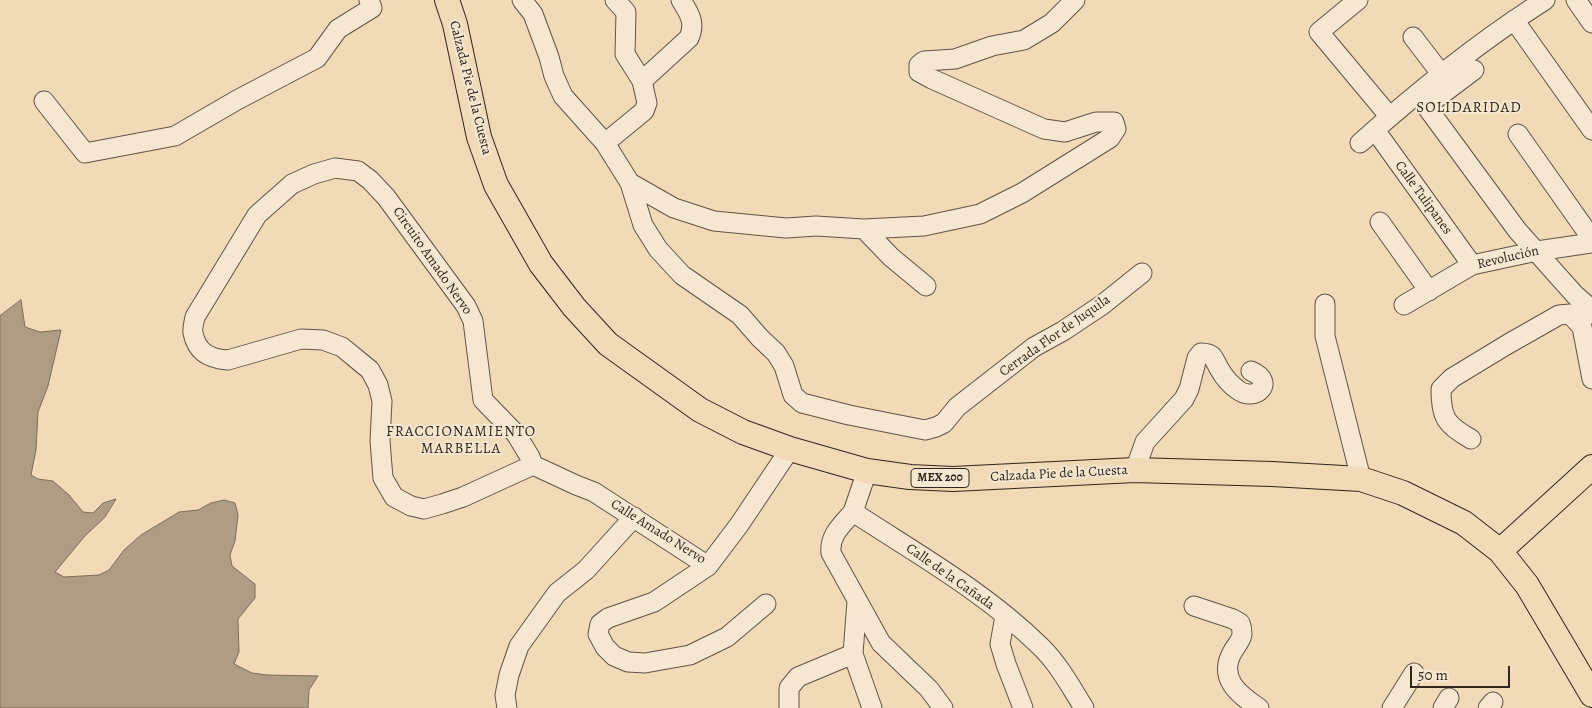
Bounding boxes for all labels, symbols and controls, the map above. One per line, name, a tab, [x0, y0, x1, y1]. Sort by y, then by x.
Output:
street label: Calzada Pie de la Cuesta	[445, 19, 495, 157]
district label: SOLIDARIDAD	[1415, 99, 1523, 117]
street label: Calle Tulipanes	[1391, 158, 1455, 238]
street label: Circuito Amado Nervo	[389, 204, 475, 318]
street label: Revolución	[1475, 243, 1541, 273]
street label: Cerrada Flor de Juquila	[996, 291, 1114, 381]
district label: FRACCIONAMIENTO MARBELLA	[384, 423, 538, 458]
street label: Calzada Pie de la Cuesta	[990, 462, 1128, 486]
road number: MEX 200	[911, 468, 969, 488]
street label: Calle Amado Nervo	[607, 496, 709, 568]
street label: Calle de la Cañada	[903, 540, 997, 614]
scale bar	[1412, 656, 1512, 688]
text: 50 m	[1418, 665, 1448, 685]

